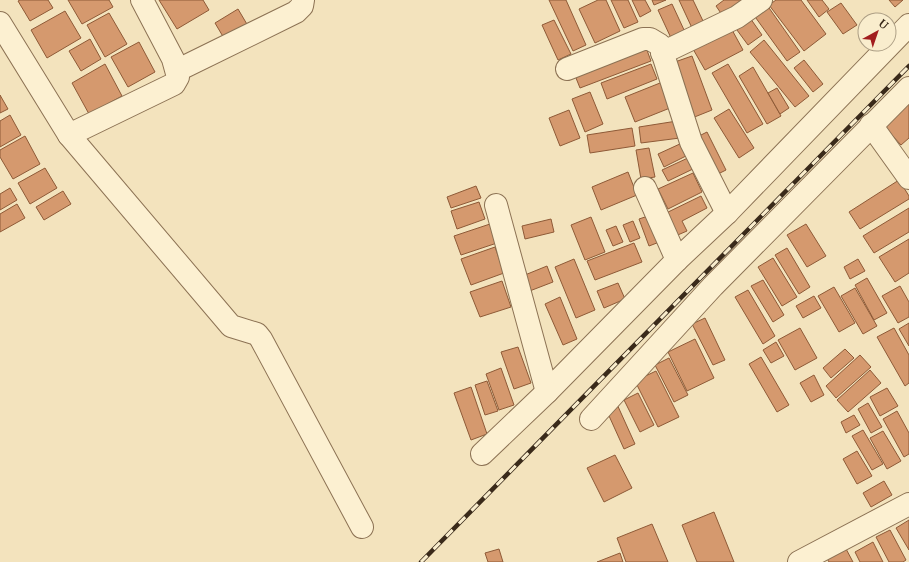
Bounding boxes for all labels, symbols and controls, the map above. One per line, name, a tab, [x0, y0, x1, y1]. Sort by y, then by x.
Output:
north arrow	[857, 12, 897, 52]
text: U	[876, 16, 892, 33]

